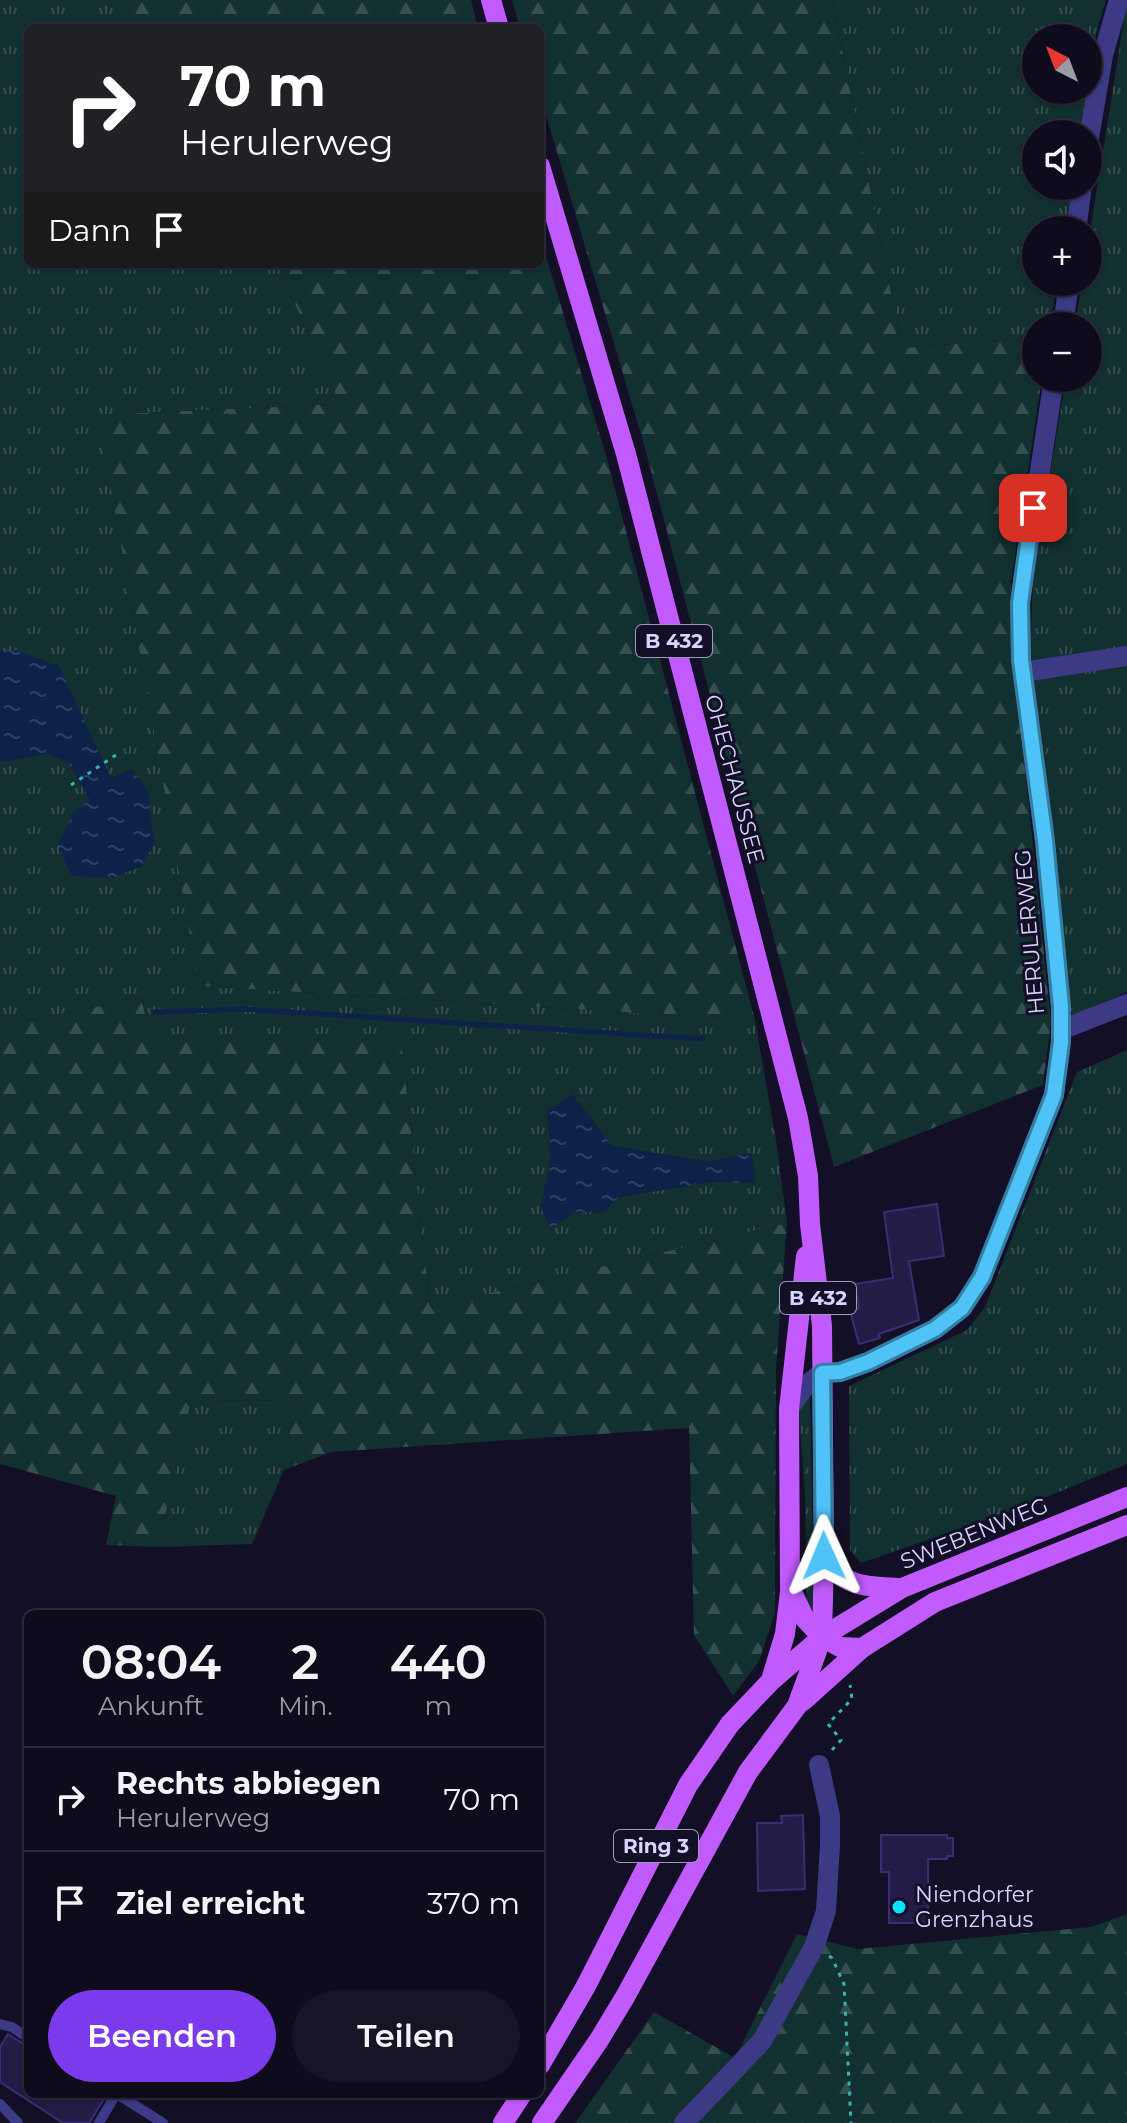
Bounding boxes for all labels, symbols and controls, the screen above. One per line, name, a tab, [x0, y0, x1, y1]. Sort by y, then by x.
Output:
north arrow	[1022, 24, 1102, 104]
map controls	[1022, 24, 1102, 392]
text: 70 m	[180, 52, 326, 120]
icon: right	[48, 56, 152, 160]
text: Herulerweg	[180, 120, 394, 164]
button: sound	[1022, 120, 1102, 200]
icon: arrive	[147, 208, 191, 252]
text: Dann	[48, 212, 131, 249]
button: +	[1022, 216, 1102, 296]
button: −	[1022, 312, 1102, 392]
pin	[999, 474, 1067, 542]
icon: arrive	[1011, 486, 1055, 530]
road number: B 432	[636, 625, 712, 657]
street label: OHECHAUSSEE	[699, 692, 770, 867]
street label: HERULERWEG	[1009, 848, 1050, 1015]
road number: B 432	[780, 1282, 856, 1314]
street label: SWEBENWEG	[896, 1492, 1052, 1575]
position arrow	[782, 1514, 866, 1598]
text: 08:04	[81, 1633, 221, 1691]
text: 2	[291, 1633, 319, 1691]
text: 440	[390, 1633, 487, 1691]
text: Ankunft	[98, 1690, 204, 1722]
text: Min.	[278, 1690, 333, 1722]
text: m	[425, 1690, 452, 1722]
text: Rechts abbiegen	[116, 1765, 381, 1802]
icon: right	[48, 1777, 92, 1821]
text: 70 m	[443, 1781, 520, 1818]
text: Herulerweg	[116, 1802, 270, 1834]
road number: Ring 3	[614, 1830, 698, 1862]
icon: arrive	[48, 1881, 92, 1925]
place label: Niendorfer Grenzhaus	[915, 1881, 1034, 1933]
text: Ziel erreicht	[116, 1885, 305, 1922]
text: 370 m	[427, 1885, 520, 1922]
marker: Niendorfer Grenzhaus	[890, 1898, 908, 1916]
button: Beenden	[48, 1990, 276, 2082]
button: Teilen	[292, 1990, 520, 2082]

